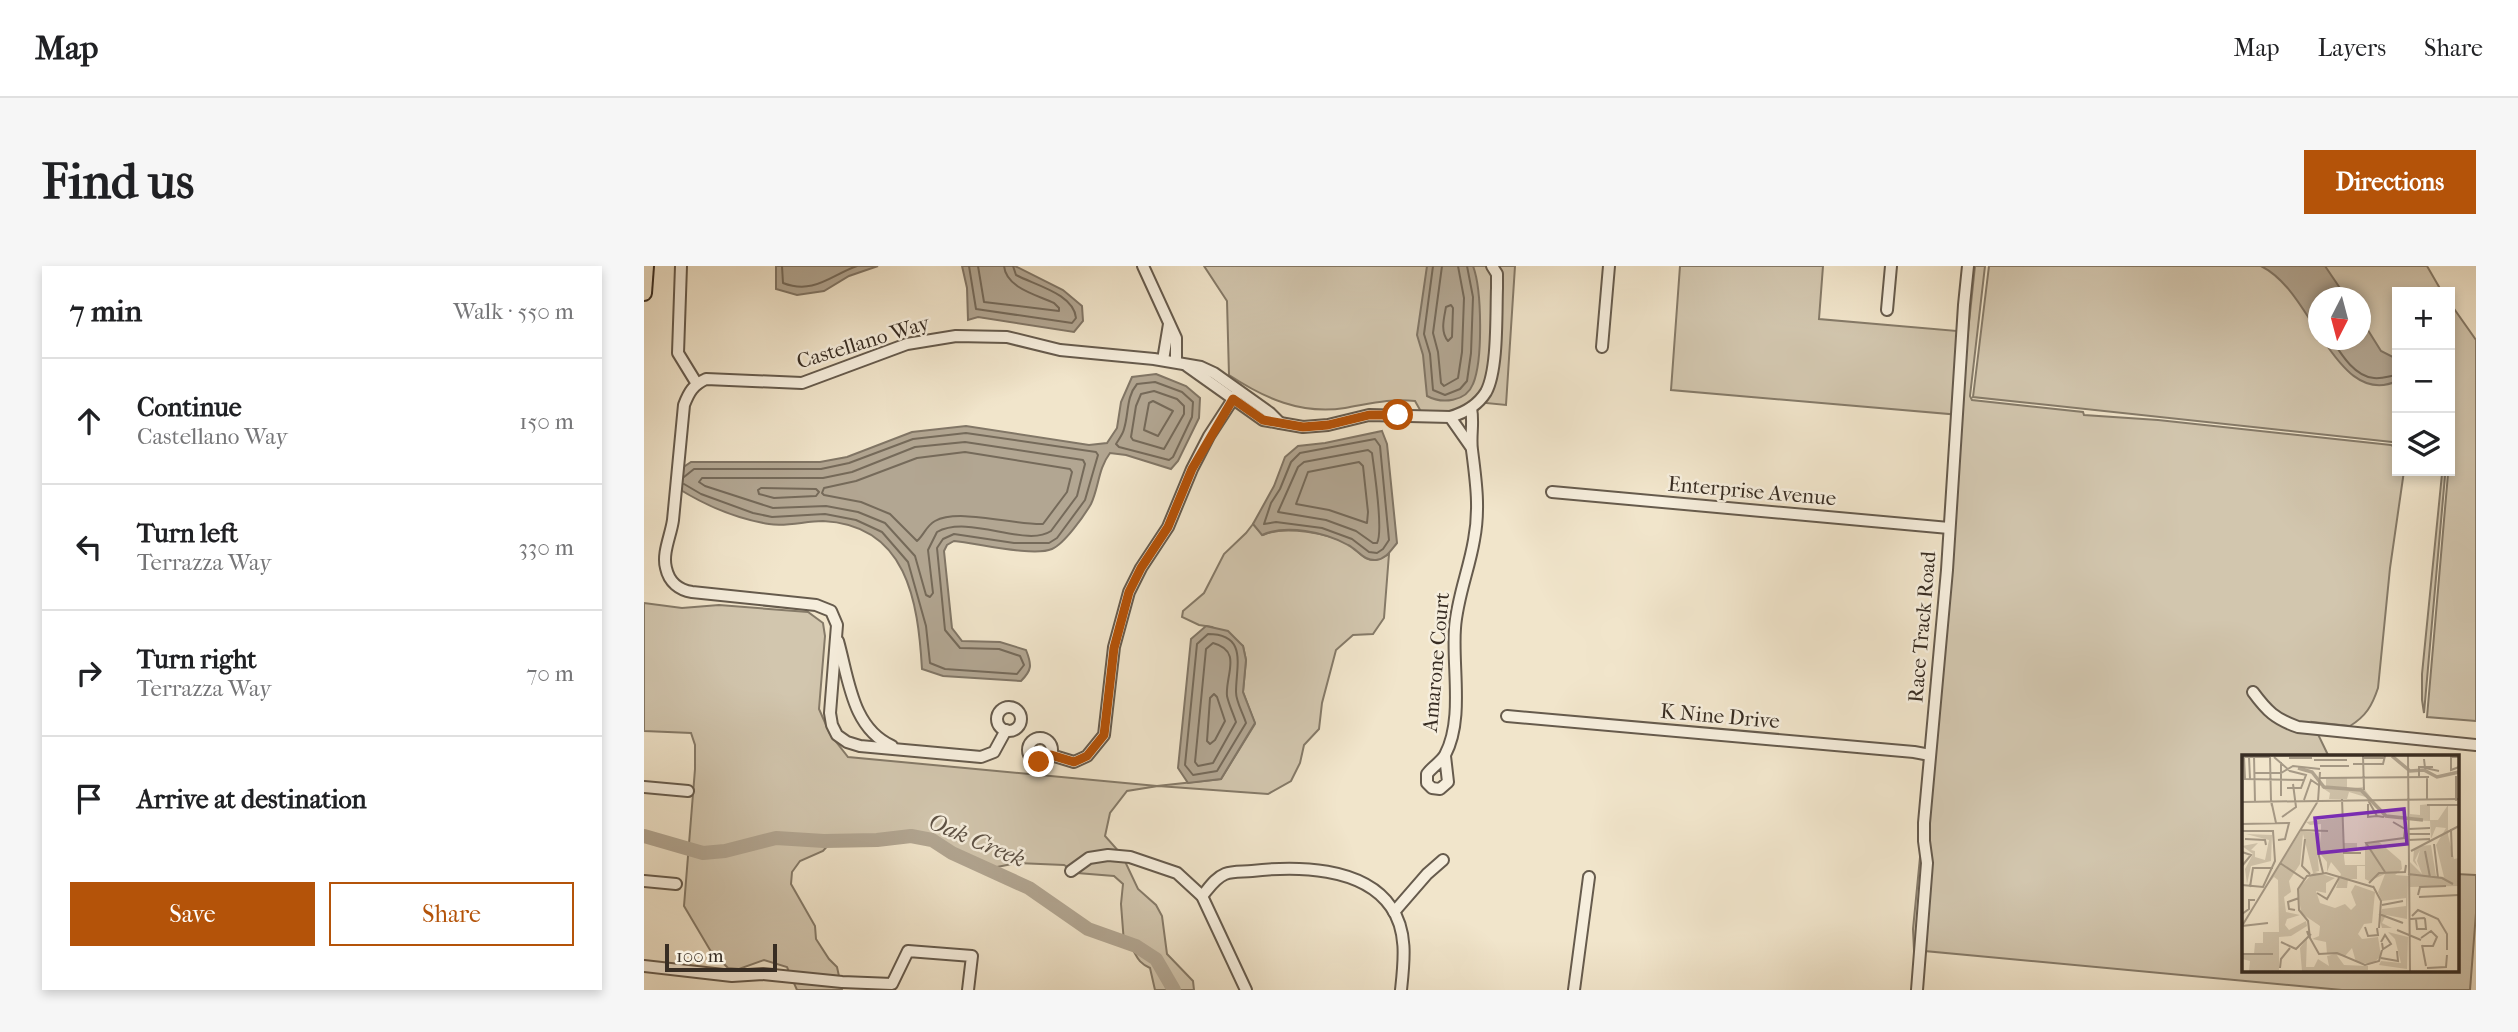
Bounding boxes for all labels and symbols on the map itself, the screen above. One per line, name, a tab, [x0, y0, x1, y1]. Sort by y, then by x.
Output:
north arrow	[2308, 287, 2371, 350]
street label: Castellano Way	[794, 310, 933, 374]
route start	[1382, 399, 1413, 430]
street label: Enterprise Avenue	[1667, 472, 1837, 510]
street label: Race Track Road	[1903, 550, 1941, 704]
street label: Amarone Court	[1418, 591, 1454, 734]
street label: K Nine Drive	[1659, 699, 1781, 733]
route end	[1023, 746, 1054, 777]
inset map	[2242, 755, 2458, 972]
water label: Oak Creek	[924, 808, 1030, 873]
scale bar	[665, 941, 777, 973]

